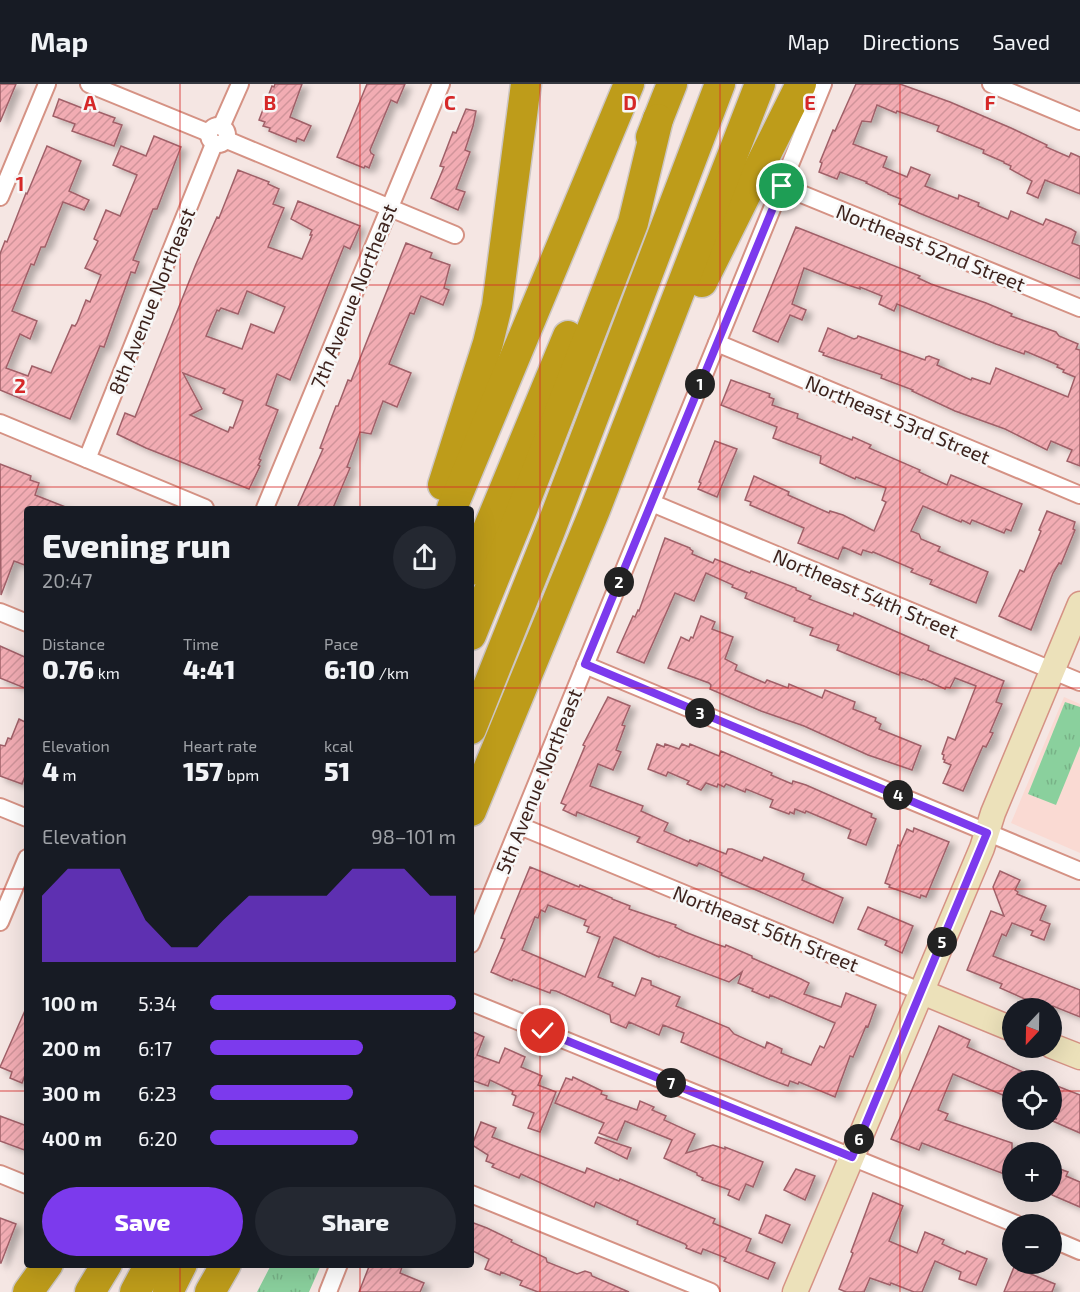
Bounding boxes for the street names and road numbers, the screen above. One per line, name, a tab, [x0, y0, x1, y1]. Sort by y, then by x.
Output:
street label: Northeast 52nd Street	[833, 198, 1029, 296]
street label: 7th Avenue Northeast	[305, 200, 401, 392]
street label: 8th Avenue Northeast	[103, 204, 200, 398]
street label: Northeast 53rd Street	[802, 369, 994, 469]
street label: Northeast 54th Street	[770, 543, 963, 643]
street label: 5th Avenue Northeast	[490, 685, 586, 877]
street label: Northeast 56th Street	[670, 880, 863, 976]

